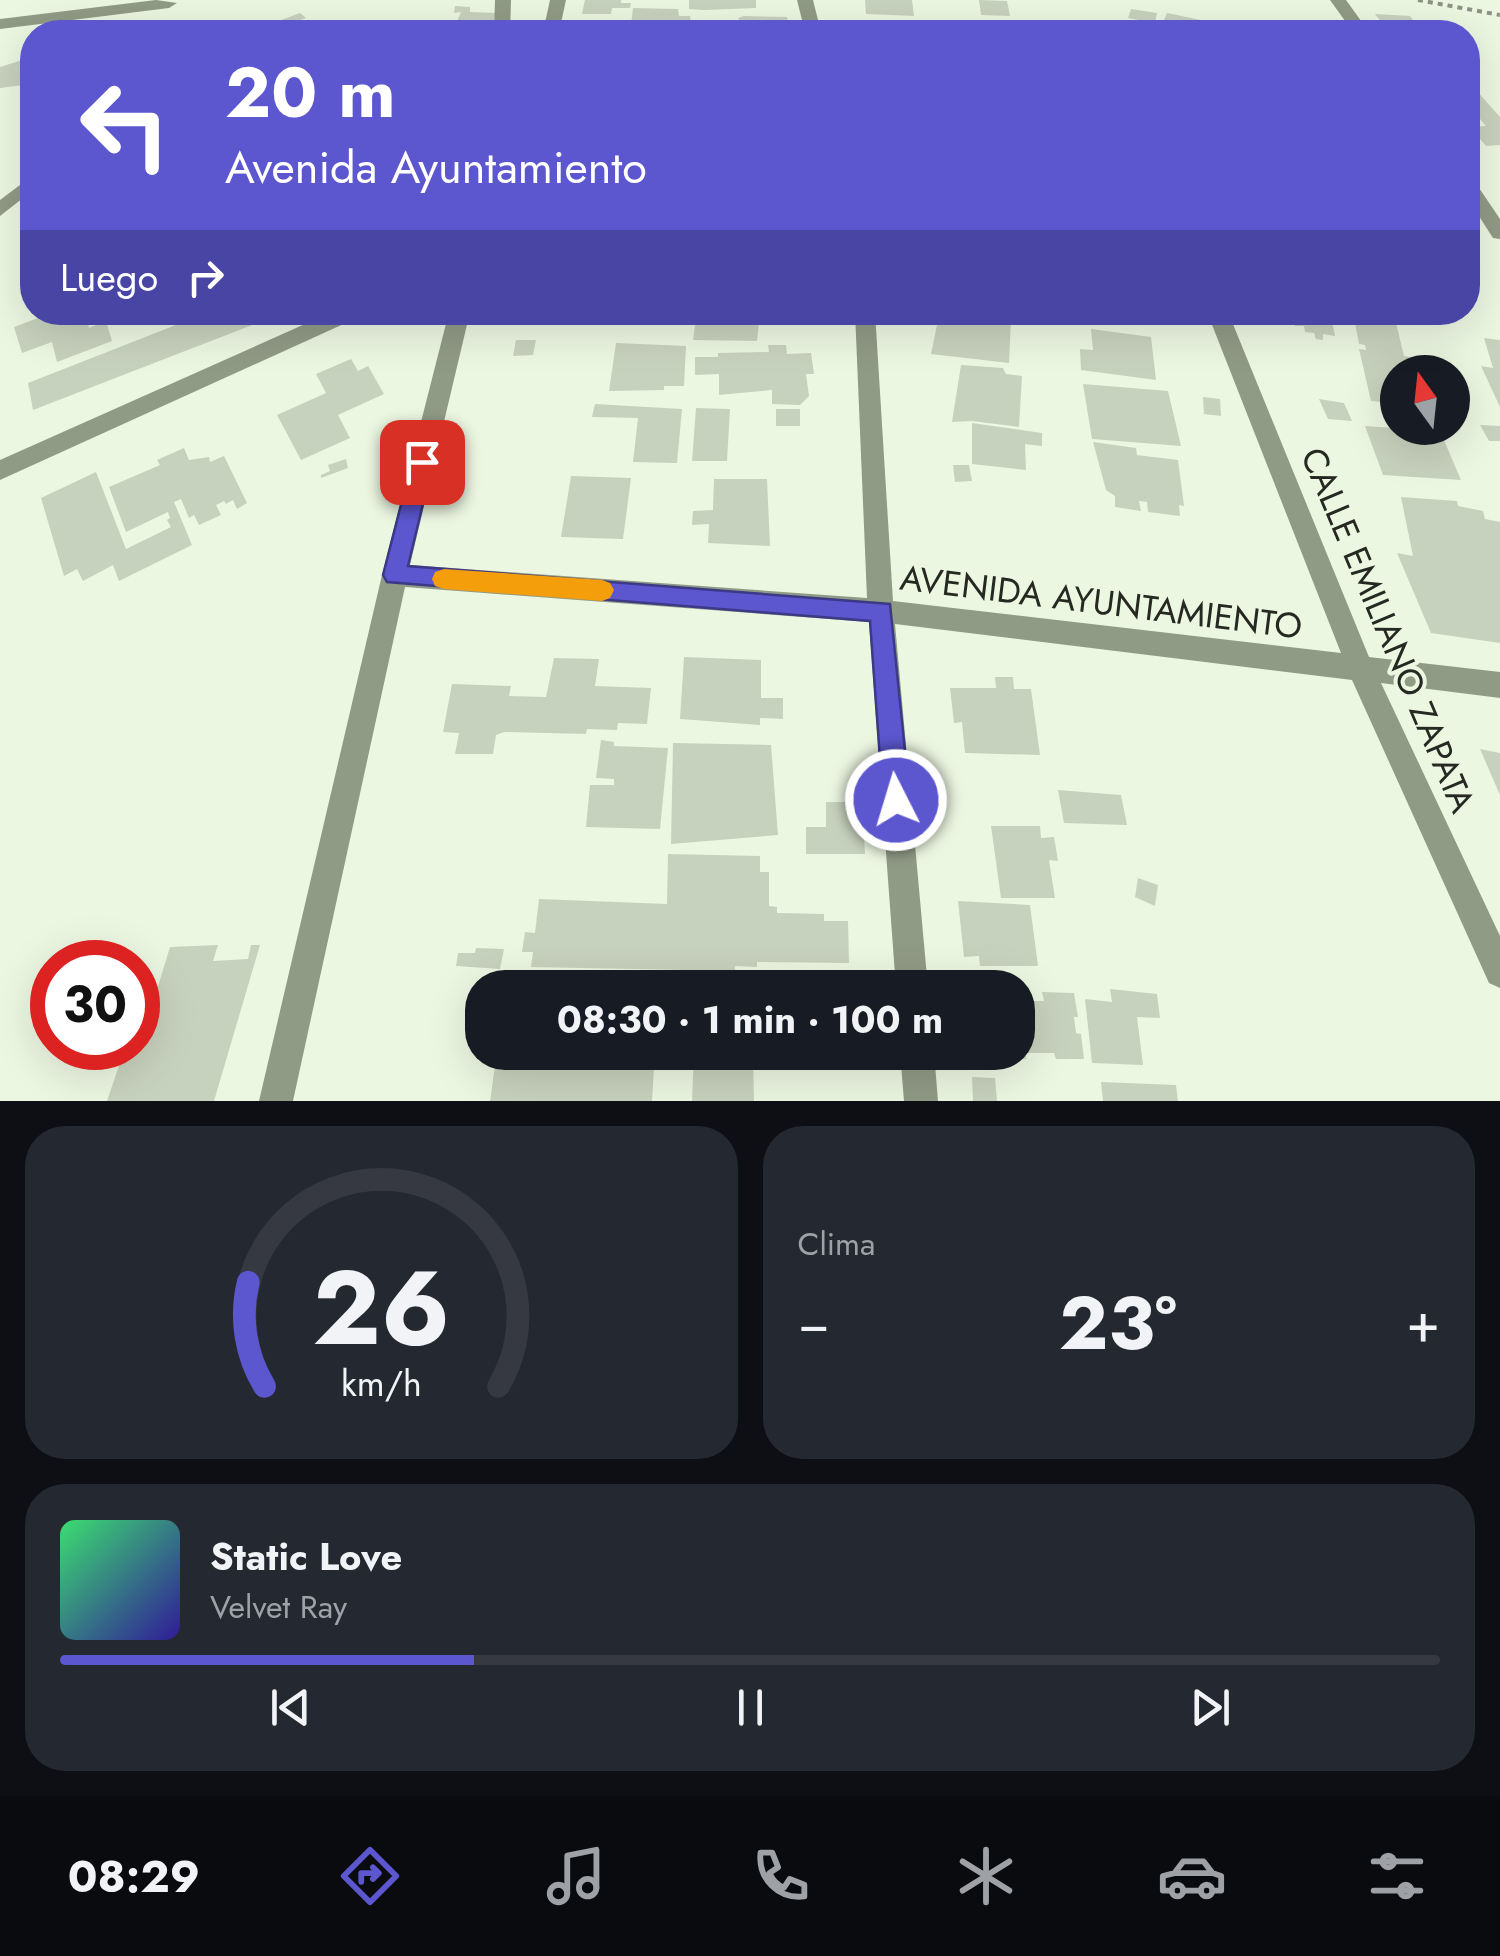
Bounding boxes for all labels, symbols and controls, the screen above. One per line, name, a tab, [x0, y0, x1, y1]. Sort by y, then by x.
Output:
text: 20 m	[225, 42, 396, 143]
icon: left	[60, 60, 190, 190]
text: Avenida Ayuntamiento	[225, 135, 647, 200]
text: Luego	[60, 250, 158, 305]
icon: right	[178, 250, 233, 305]
north arrow	[1380, 355, 1470, 445]
map controls	[1380, 355, 1470, 445]
pin	[380, 420, 465, 505]
icon: arrive	[395, 435, 450, 490]
street label: CALLE EMILIANO ZAPATA	[1288, 440, 1488, 820]
street label: AVENIDA AYUNTAMIENTO	[897, 553, 1305, 651]
position arrow	[844, 748, 948, 852]
speed limit sign: 30	[30, 940, 160, 1070]
text: 08:30 · 1 min · 100 m	[557, 992, 943, 1047]
text: Clima	[798, 1221, 875, 1267]
text: 26	[312, 1233, 450, 1383]
text: 23°	[1059, 1269, 1177, 1377]
text: −	[798, 1283, 830, 1363]
text: +	[1406, 1283, 1440, 1363]
text: km/h	[341, 1358, 422, 1409]
text: Static Love	[210, 1529, 402, 1584]
text: Velvet Ray	[210, 1584, 347, 1630]
icon: previous	[263, 1680, 318, 1735]
icon: pause	[723, 1680, 778, 1735]
icon: next	[1183, 1680, 1238, 1735]
icon: directions	[335, 1841, 405, 1911]
icon: music	[541, 1841, 611, 1911]
icon: phone	[746, 1841, 816, 1911]
icon: climate	[951, 1841, 1021, 1911]
icon: car	[1157, 1841, 1227, 1911]
icon: filters	[1362, 1841, 1432, 1911]
text: 08:29	[68, 1844, 200, 1909]

